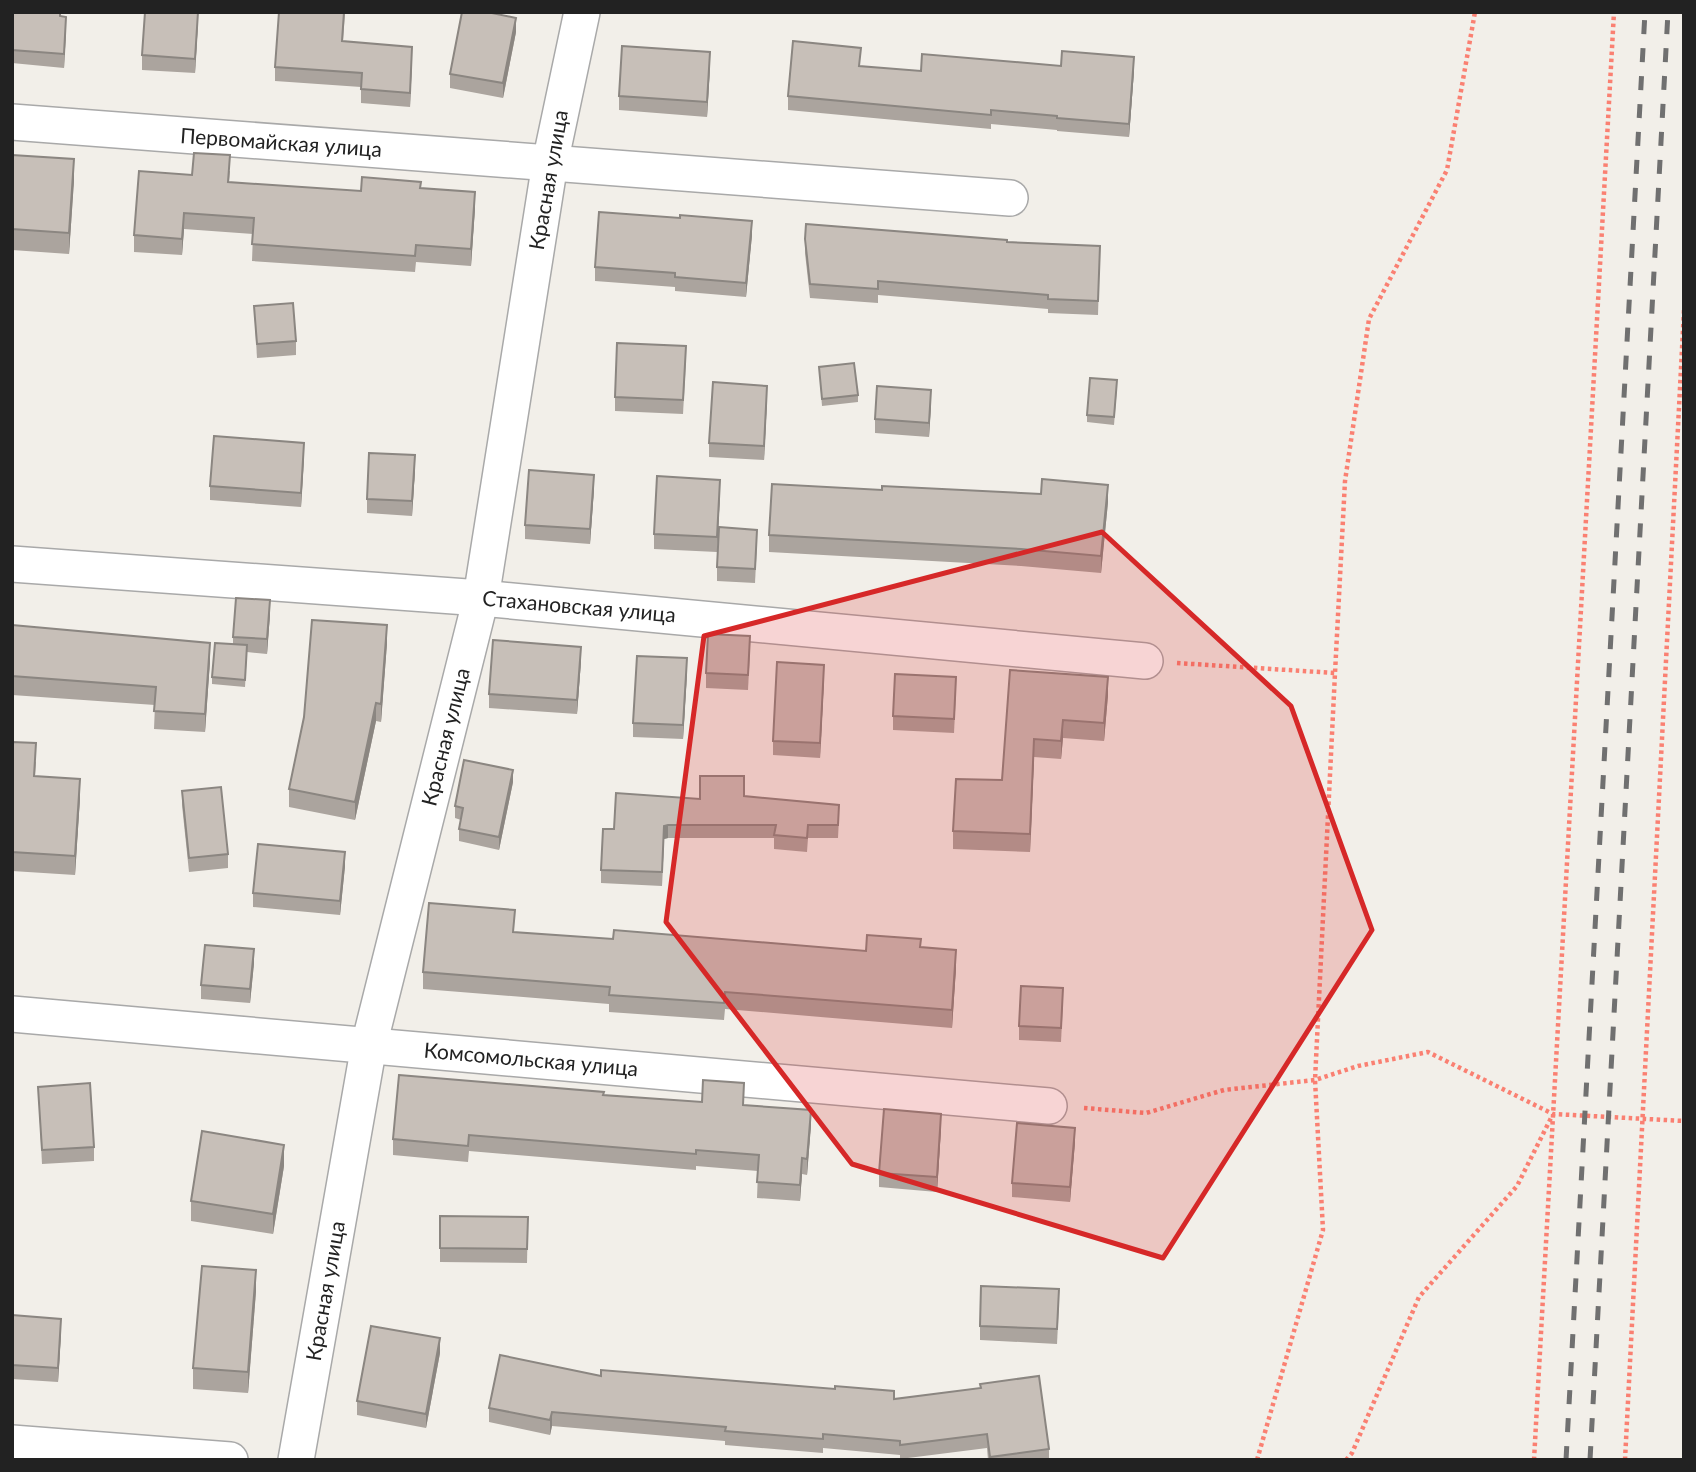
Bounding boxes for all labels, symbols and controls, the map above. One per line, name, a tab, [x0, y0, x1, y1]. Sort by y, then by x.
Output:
street label: Красная улица	[523, 108, 572, 252]
street label: Первомайская улица	[179, 122, 383, 161]
street label: Стахановская улица	[481, 585, 677, 626]
street label: Красная улица	[415, 665, 474, 808]
street label: Комсомольская улица	[423, 1037, 639, 1080]
street label: Красная улица	[300, 1219, 349, 1363]

